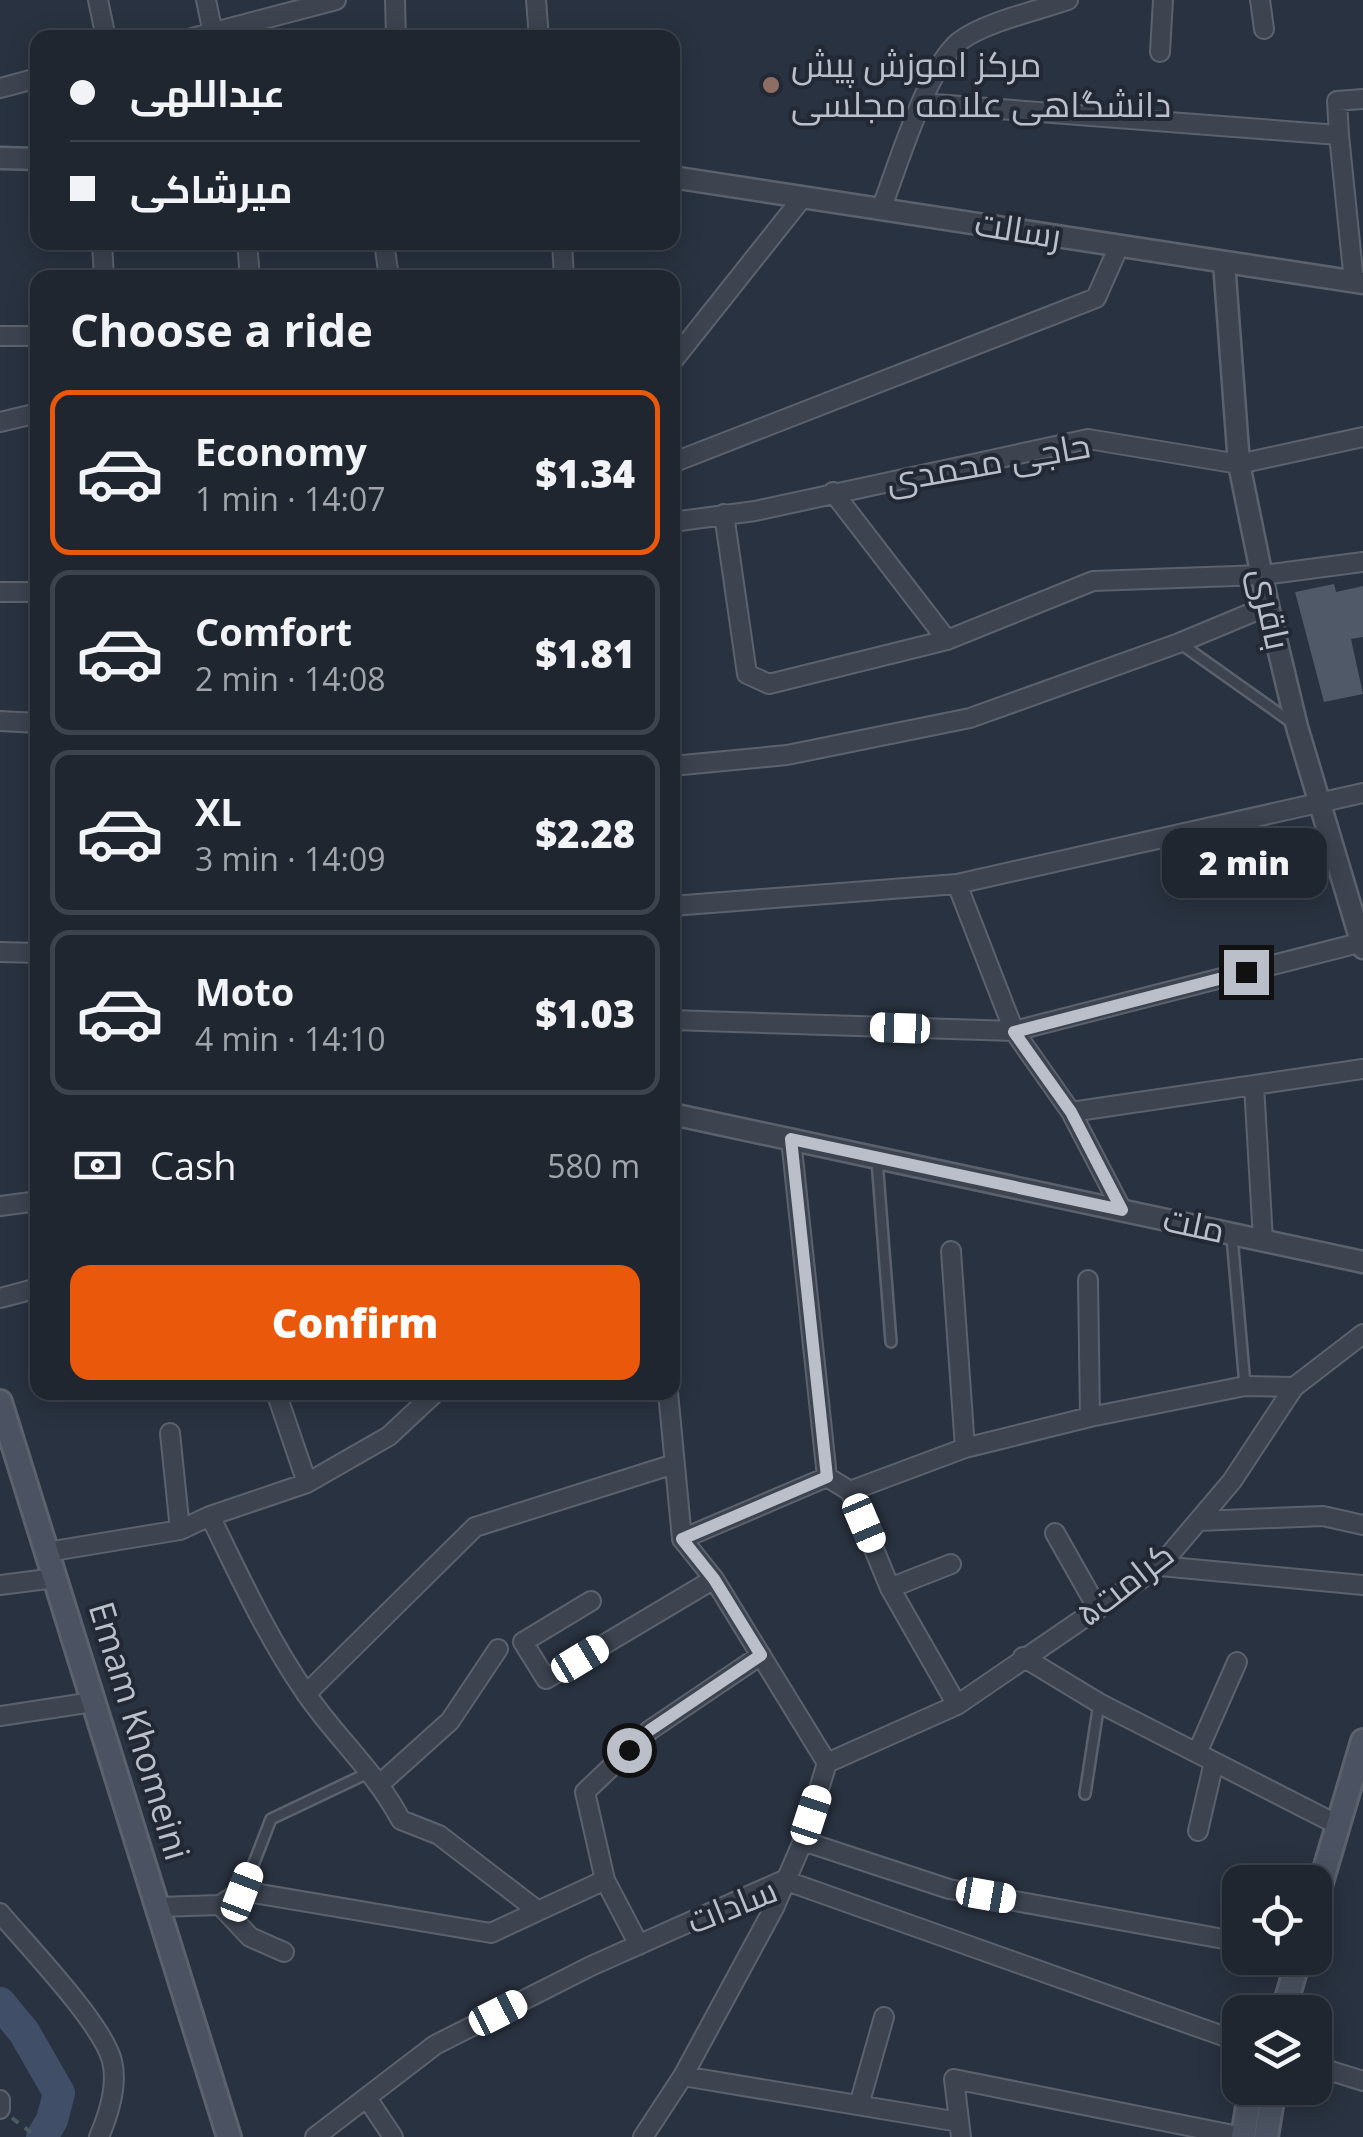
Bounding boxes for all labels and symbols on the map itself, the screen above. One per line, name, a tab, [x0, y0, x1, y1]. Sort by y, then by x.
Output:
place label: مرکز اموزش پیش دانشگاهی علامه مجلسی	[791, 40, 1171, 127]
marker: مرکز اموزش پیش دانشگاهی علامه مجلسی	[760, 74, 782, 96]
street label: رسالت	[972, 199, 1065, 259]
street label: حاجی محمدی	[882, 420, 1094, 503]
street label: باقری	[1240, 563, 1303, 654]
callout: 2 min	[1164, 827, 1328, 897]
route end	[1224, 950, 1269, 995]
car	[869, 1012, 931, 1044]
street label: ملت	[1159, 1194, 1229, 1253]
car	[838, 1490, 890, 1556]
street label: کرامت۵	[1065, 1530, 1183, 1636]
street label: Emam Khomeini	[79, 1596, 202, 1866]
car	[547, 1631, 613, 1687]
route start	[607, 1728, 652, 1773]
car	[787, 1782, 835, 1848]
car	[217, 1859, 267, 1925]
street label: سادات	[679, 1865, 783, 1944]
car	[954, 1875, 1018, 1915]
car	[464, 1986, 532, 2040]

